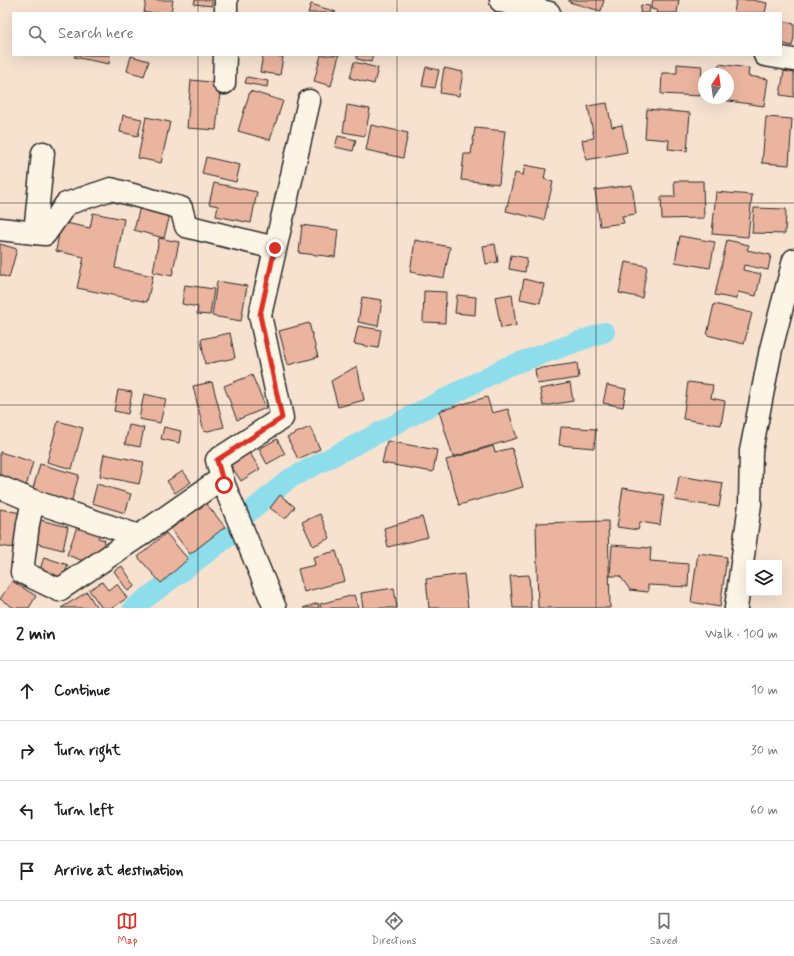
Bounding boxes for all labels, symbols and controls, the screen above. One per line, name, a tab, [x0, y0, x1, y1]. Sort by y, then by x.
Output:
search box	[12, 12, 782, 56]
icon: search	[26, 23, 48, 45]
text: Search here	[58, 24, 134, 44]
north arrow	[698, 68, 734, 104]
route end	[266, 239, 284, 257]
route start	[215, 476, 233, 494]
map controls	[746, 560, 782, 596]
button: layers	[746, 560, 782, 596]
text: 2 min	[16, 623, 56, 645]
text: Walk · 100 m	[705, 626, 778, 643]
icon: ahead	[16, 680, 38, 702]
text: Continue	[54, 681, 110, 701]
text: 10 m	[751, 682, 778, 699]
icon: right	[16, 740, 38, 762]
text: Turn right	[54, 741, 121, 761]
text: 30 m	[751, 742, 778, 759]
icon: left	[16, 800, 38, 822]
text: Turn left	[54, 801, 114, 821]
text: 60 m	[750, 802, 778, 819]
icon: arrive	[16, 860, 38, 882]
text: Arrive at destination	[54, 861, 183, 881]
tab: Map	[116, 910, 138, 948]
tab: Directions	[371, 910, 417, 948]
tab: Saved	[650, 910, 677, 948]

